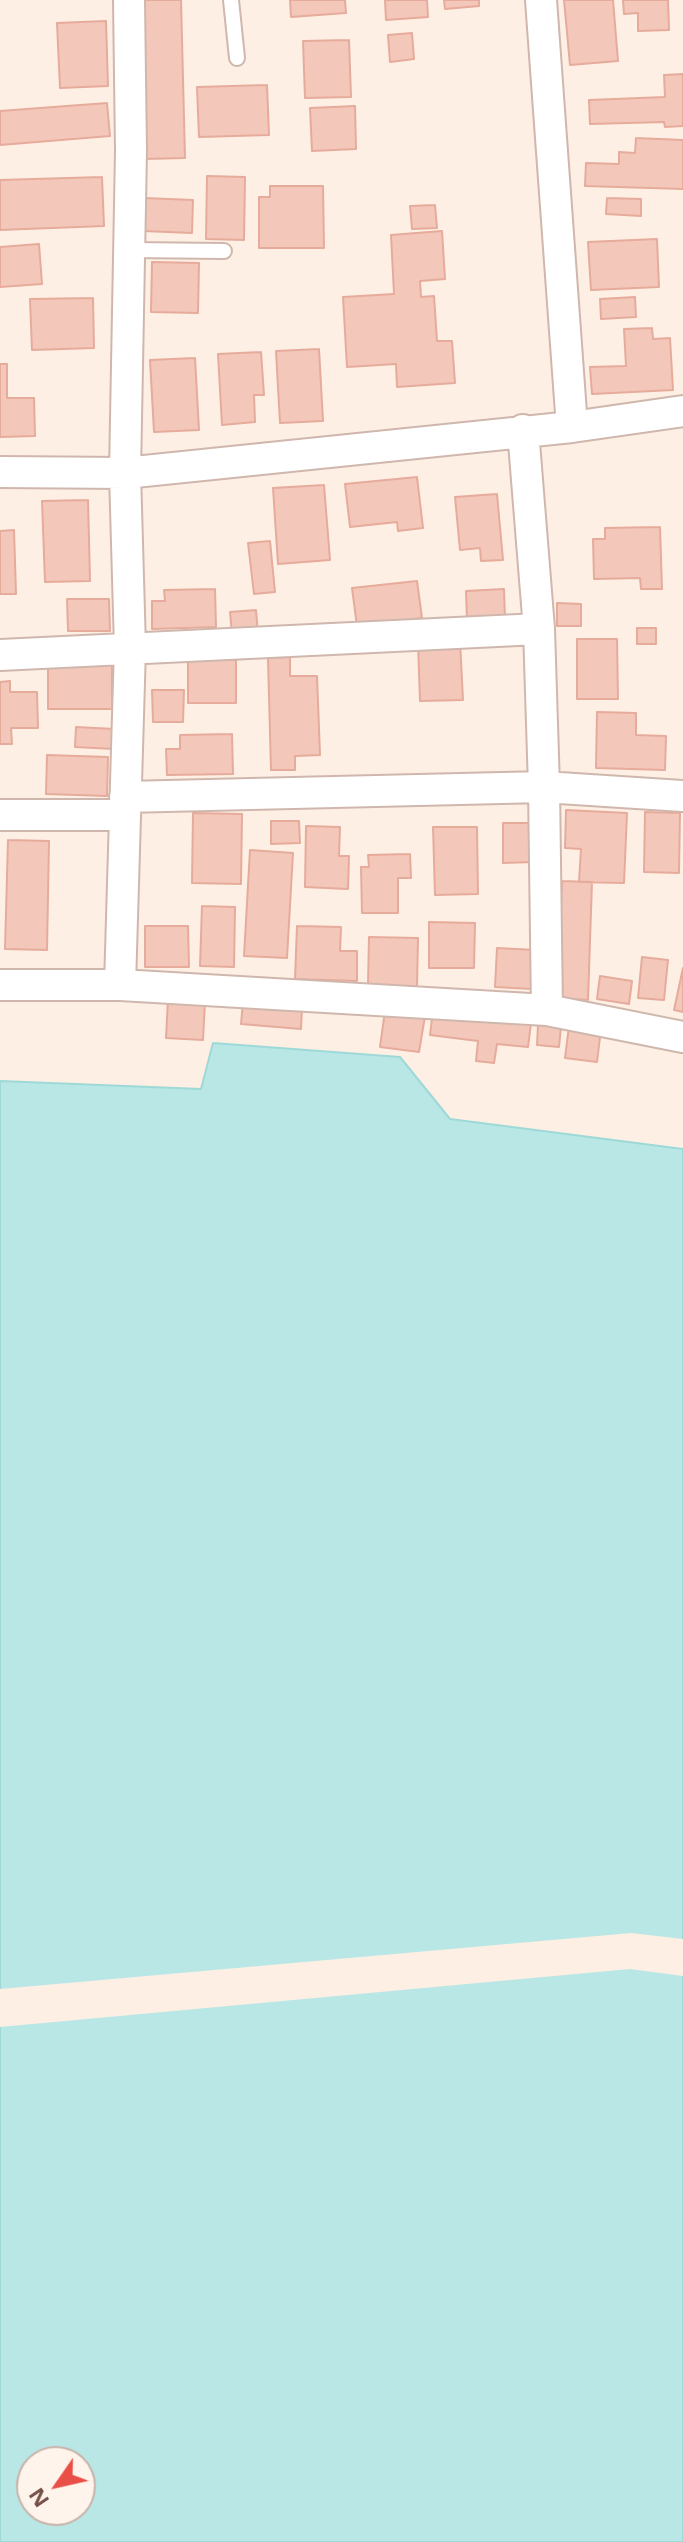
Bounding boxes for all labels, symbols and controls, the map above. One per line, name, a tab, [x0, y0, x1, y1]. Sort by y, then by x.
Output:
north arrow	[16, 2446, 96, 2526]
text: N	[20, 2483, 55, 2514]

